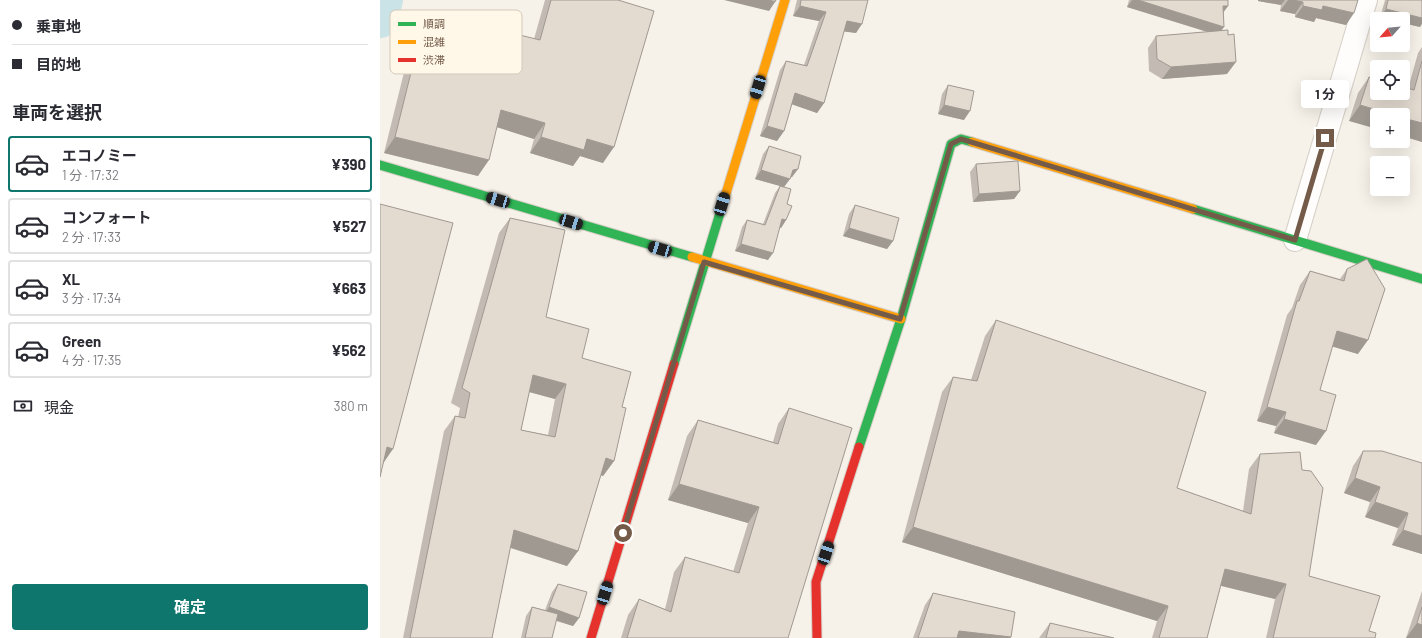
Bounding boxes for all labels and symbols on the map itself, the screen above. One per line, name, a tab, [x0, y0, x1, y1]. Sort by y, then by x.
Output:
legend	[390, 10, 522, 74]
north arrow	[1370, 12, 1410, 52]
text: 順調	[423, 17, 445, 30]
text: 混雑	[423, 35, 445, 48]
text: 渋滞	[423, 53, 445, 66]
car	[749, 74, 767, 100]
callout: 1 分	[1301, 80, 1349, 108]
route end	[1316, 129, 1334, 147]
car	[485, 191, 511, 209]
car	[713, 191, 731, 217]
car	[558, 213, 584, 231]
car	[647, 240, 673, 258]
route start	[614, 524, 632, 542]
car	[817, 540, 835, 566]
car	[596, 580, 614, 606]

